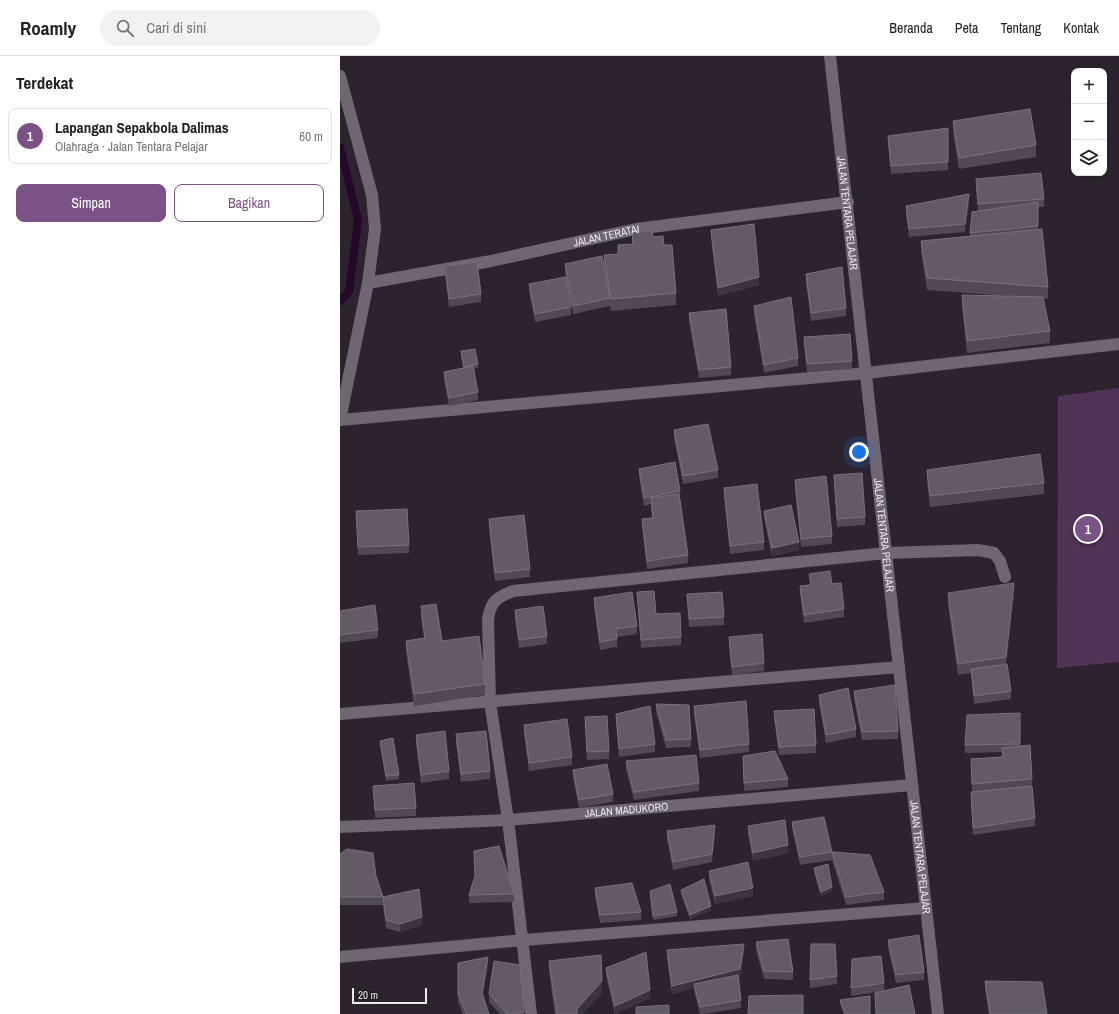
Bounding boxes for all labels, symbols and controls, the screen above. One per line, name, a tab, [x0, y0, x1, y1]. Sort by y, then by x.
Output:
search box	[100, 10, 380, 46]
text: Roamly	[20, 15, 76, 41]
icon: search	[114, 17, 136, 39]
text: Cari di sini	[146, 17, 206, 38]
text: Beranda	[889, 19, 933, 37]
text: Peta	[955, 19, 978, 37]
text: Tentang	[1000, 19, 1041, 37]
text: Kontak	[1063, 19, 1099, 37]
map controls	[1071, 68, 1107, 176]
button: +	[1071, 68, 1107, 104]
text: Terdekat	[16, 71, 73, 94]
button: −	[1071, 104, 1107, 140]
text: Lapangan Sepakbola Dalimas	[55, 117, 229, 138]
text: 1	[27, 128, 33, 145]
text: 60 m	[299, 128, 323, 145]
text: Olahraga · Jalan Tentara Pelajar	[55, 138, 208, 155]
button: layers	[1071, 140, 1107, 176]
street label: JALAN TENTARA PELAJAR	[834, 155, 861, 271]
button: Simpan	[16, 184, 166, 222]
button: Bagikan	[174, 184, 324, 222]
street label: JALAN TERATAI	[572, 222, 640, 250]
your location	[849, 442, 869, 462]
street label: JALAN TENTARA PELAJAR	[871, 477, 897, 593]
pin: 1	[1075, 514, 1101, 544]
street label: JALAN MADUKORO	[584, 799, 669, 820]
street label: JALAN TENTARA PELAJAR	[907, 799, 934, 915]
scale bar	[352, 986, 427, 1005]
text: 20 m	[358, 988, 378, 1002]

